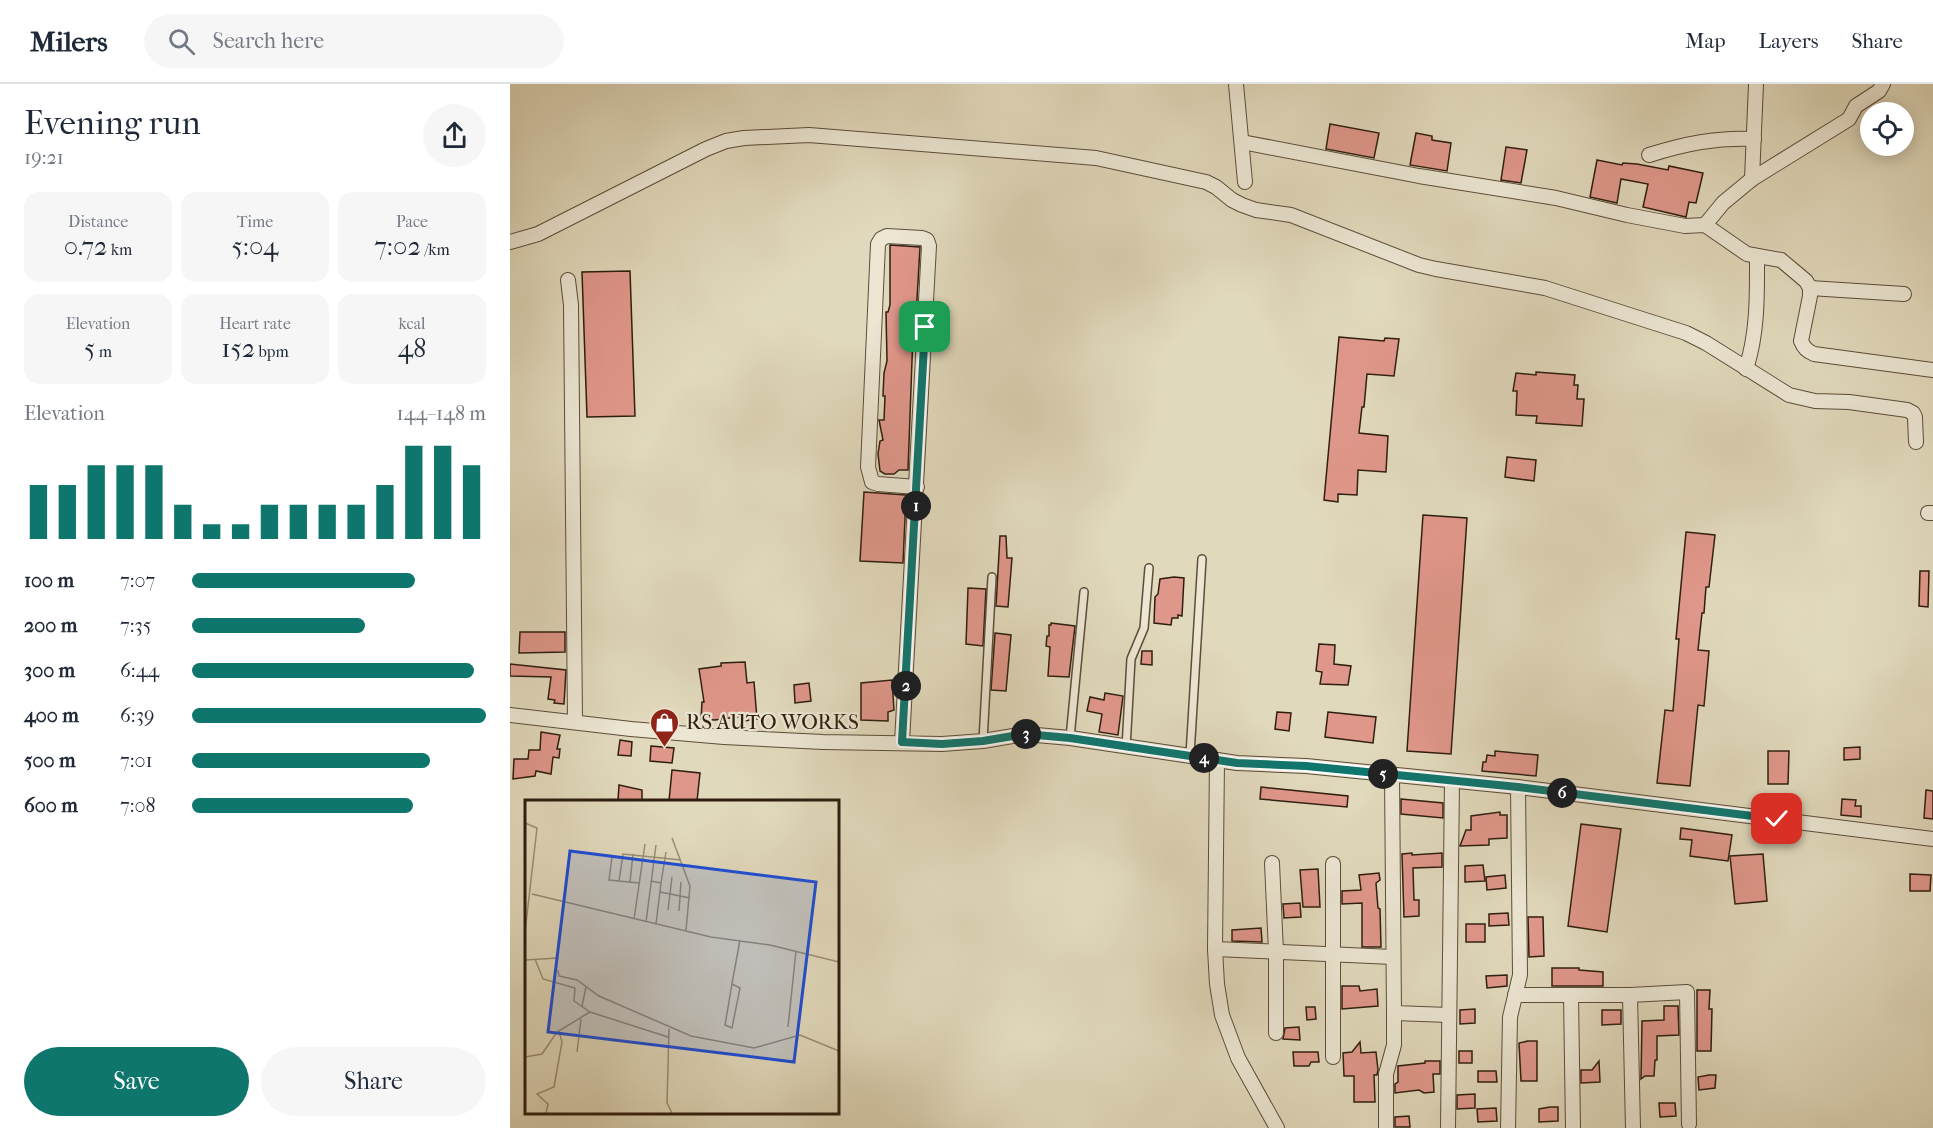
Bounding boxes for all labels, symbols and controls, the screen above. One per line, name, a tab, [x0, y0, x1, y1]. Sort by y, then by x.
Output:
search box	[144, 14, 564, 68]
text: Milers	[30, 25, 108, 58]
icon: search	[165, 25, 198, 58]
text: Search here	[213, 28, 324, 54]
text: Map	[1685, 29, 1726, 53]
text: Layers	[1759, 29, 1818, 53]
text: Share	[1851, 29, 1903, 53]
map controls	[1860, 102, 1914, 156]
button: locate	[1860, 102, 1914, 156]
text: Evening run	[24, 104, 201, 143]
button: share	[423, 104, 486, 167]
text: 19:21	[24, 146, 64, 169]
text: Distance	[68, 212, 128, 231]
text: Time	[237, 212, 273, 231]
text: Pace	[396, 212, 428, 231]
text: 0.72	[64, 231, 107, 262]
text: 5:04	[232, 231, 278, 262]
text: 7:02	[374, 231, 421, 262]
text: km	[107, 240, 132, 259]
text: /km	[421, 240, 450, 259]
pin	[899, 301, 950, 352]
icon: arrive	[908, 310, 941, 343]
text: Elevation	[66, 314, 130, 333]
text: Heart rate	[219, 314, 291, 333]
text: kcal	[399, 314, 425, 333]
text: 5	[84, 333, 95, 364]
text: 152	[221, 333, 255, 364]
text: 48	[398, 333, 426, 364]
text: m	[95, 342, 112, 361]
text: bpm	[255, 342, 289, 361]
text: Elevation	[24, 402, 105, 425]
text: 144–148 m	[397, 402, 486, 425]
pin: 1	[901, 491, 931, 521]
text: 1	[913, 496, 919, 515]
text: 100 m	[24, 569, 74, 592]
text: 7:07	[120, 569, 155, 592]
text: 200 m	[24, 614, 77, 637]
text: 7:35	[120, 614, 151, 637]
text: 300 m	[24, 659, 75, 682]
text: 6:44	[120, 659, 159, 682]
pin: 2	[891, 671, 921, 701]
text: 2	[902, 676, 910, 695]
text: 400 m	[24, 704, 79, 727]
text: 6:39	[120, 704, 154, 727]
shop icon: RS AUTO WORKS	[649, 706, 681, 748]
place label: RS AUTO WORKS	[686, 710, 859, 734]
pin: 3	[1011, 719, 1041, 749]
text: 3	[1023, 724, 1029, 743]
pin: 4	[1189, 743, 1219, 773]
text: 4	[1199, 748, 1209, 767]
text: 500 m	[24, 749, 76, 772]
text: 7:01	[120, 749, 153, 772]
pin: 5	[1368, 759, 1398, 789]
text: 5	[1380, 764, 1386, 783]
pin: 6	[1547, 778, 1577, 808]
text: 6	[1558, 783, 1566, 802]
pin	[1751, 793, 1802, 844]
text: 600 m	[24, 794, 78, 817]
text: 7:08	[120, 794, 156, 817]
inset map	[525, 800, 838, 1113]
icon: check	[1760, 802, 1793, 835]
button: Save	[24, 1047, 249, 1116]
button: Share	[261, 1047, 486, 1116]

